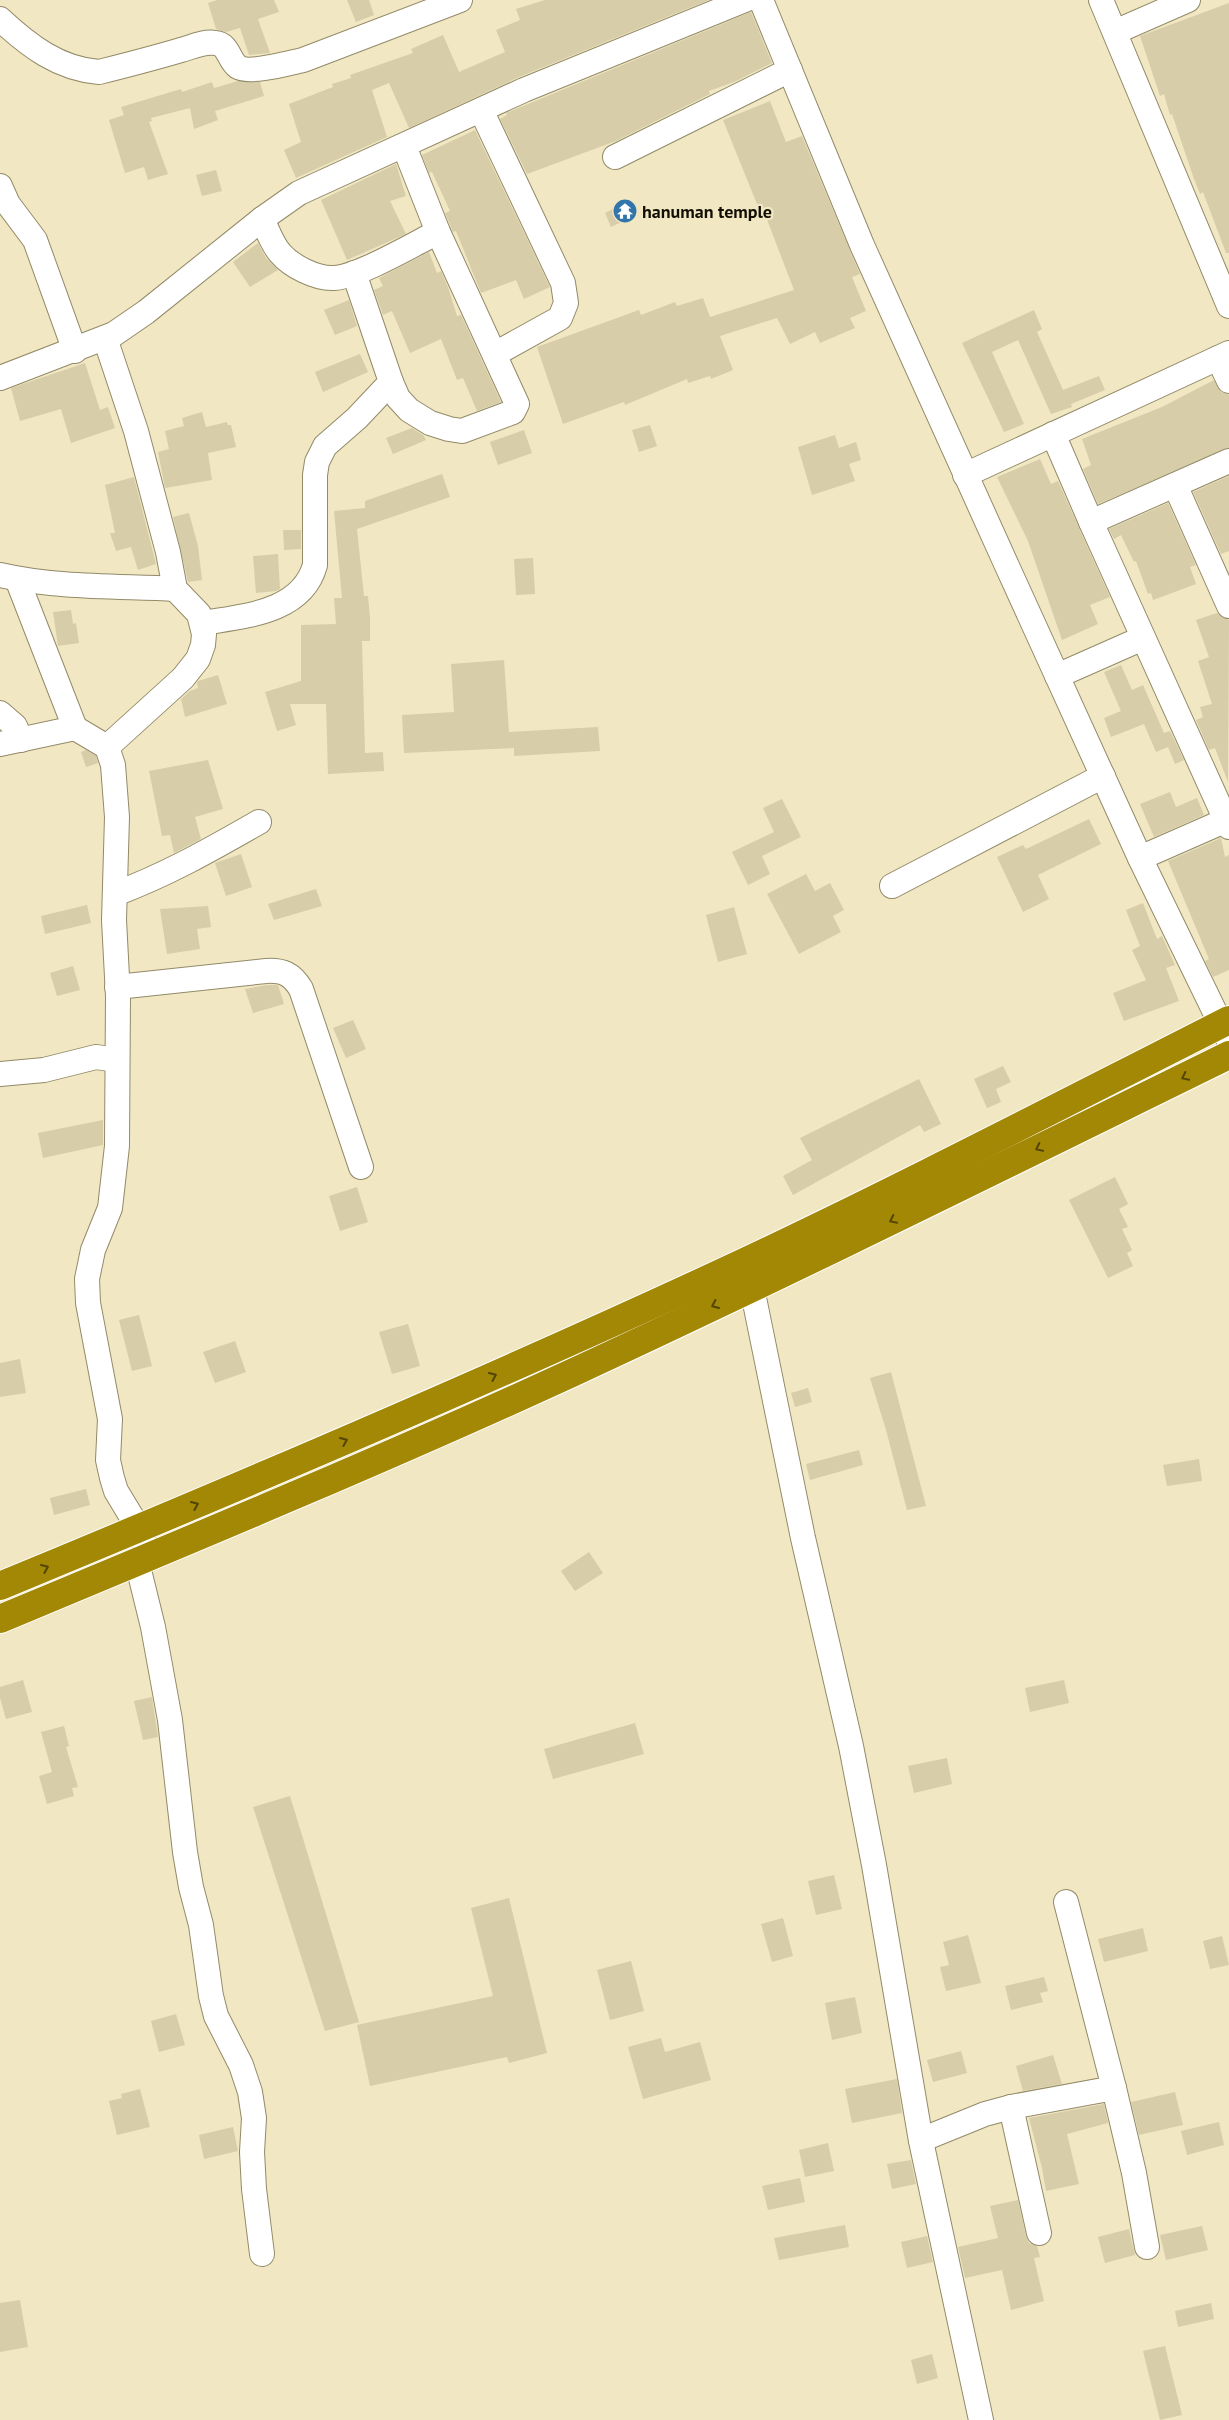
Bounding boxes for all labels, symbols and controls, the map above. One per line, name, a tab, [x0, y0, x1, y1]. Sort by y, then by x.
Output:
temple icon: hanuman temple	[612, 198, 638, 224]
place label: hanuman temple	[642, 200, 772, 223]
one-way arrow	[1181, 1070, 1190, 1081]
one-way arrow	[1036, 1142, 1045, 1152]
one-way arrow	[890, 1214, 899, 1224]
one-way arrow	[711, 1299, 720, 1309]
one-way arrow	[488, 1372, 497, 1383]
one-way arrow	[339, 1436, 348, 1447]
one-way arrow	[190, 1500, 199, 1511]
one-way arrow	[40, 1563, 49, 1574]

